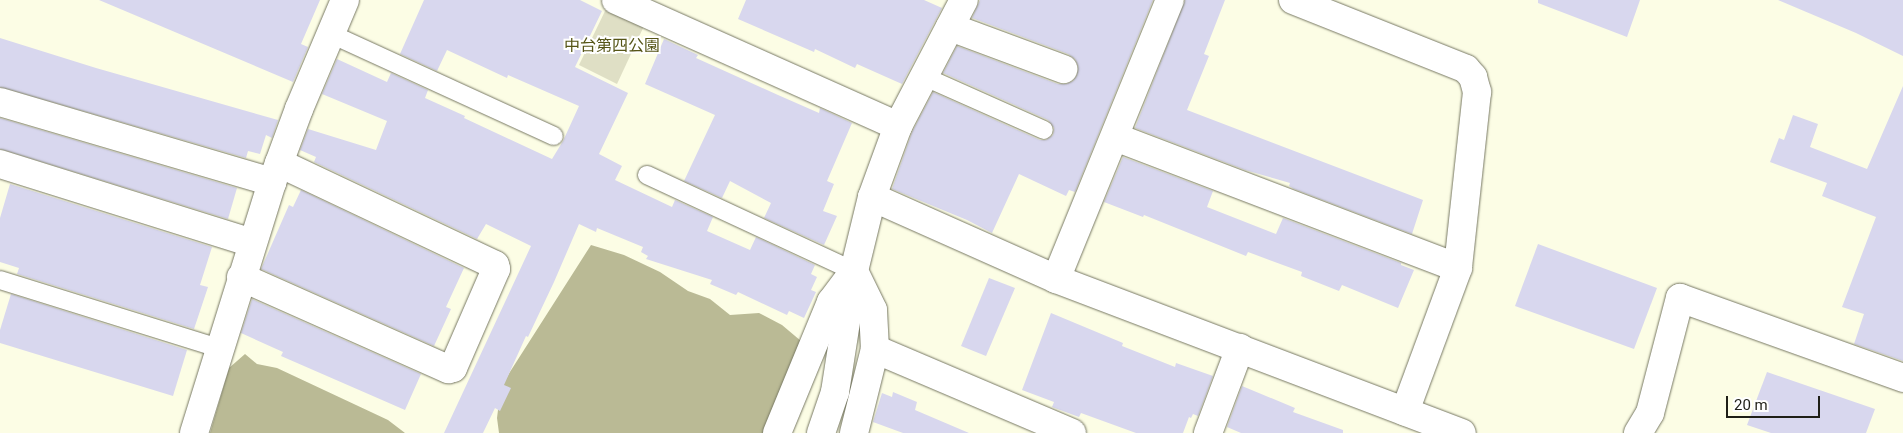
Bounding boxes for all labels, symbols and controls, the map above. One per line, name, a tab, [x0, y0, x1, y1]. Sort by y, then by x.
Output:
park label: 中台第四公園	[564, 36, 660, 56]
scale bar	[1728, 386, 1822, 418]
text: 20 m	[1734, 396, 1768, 414]

